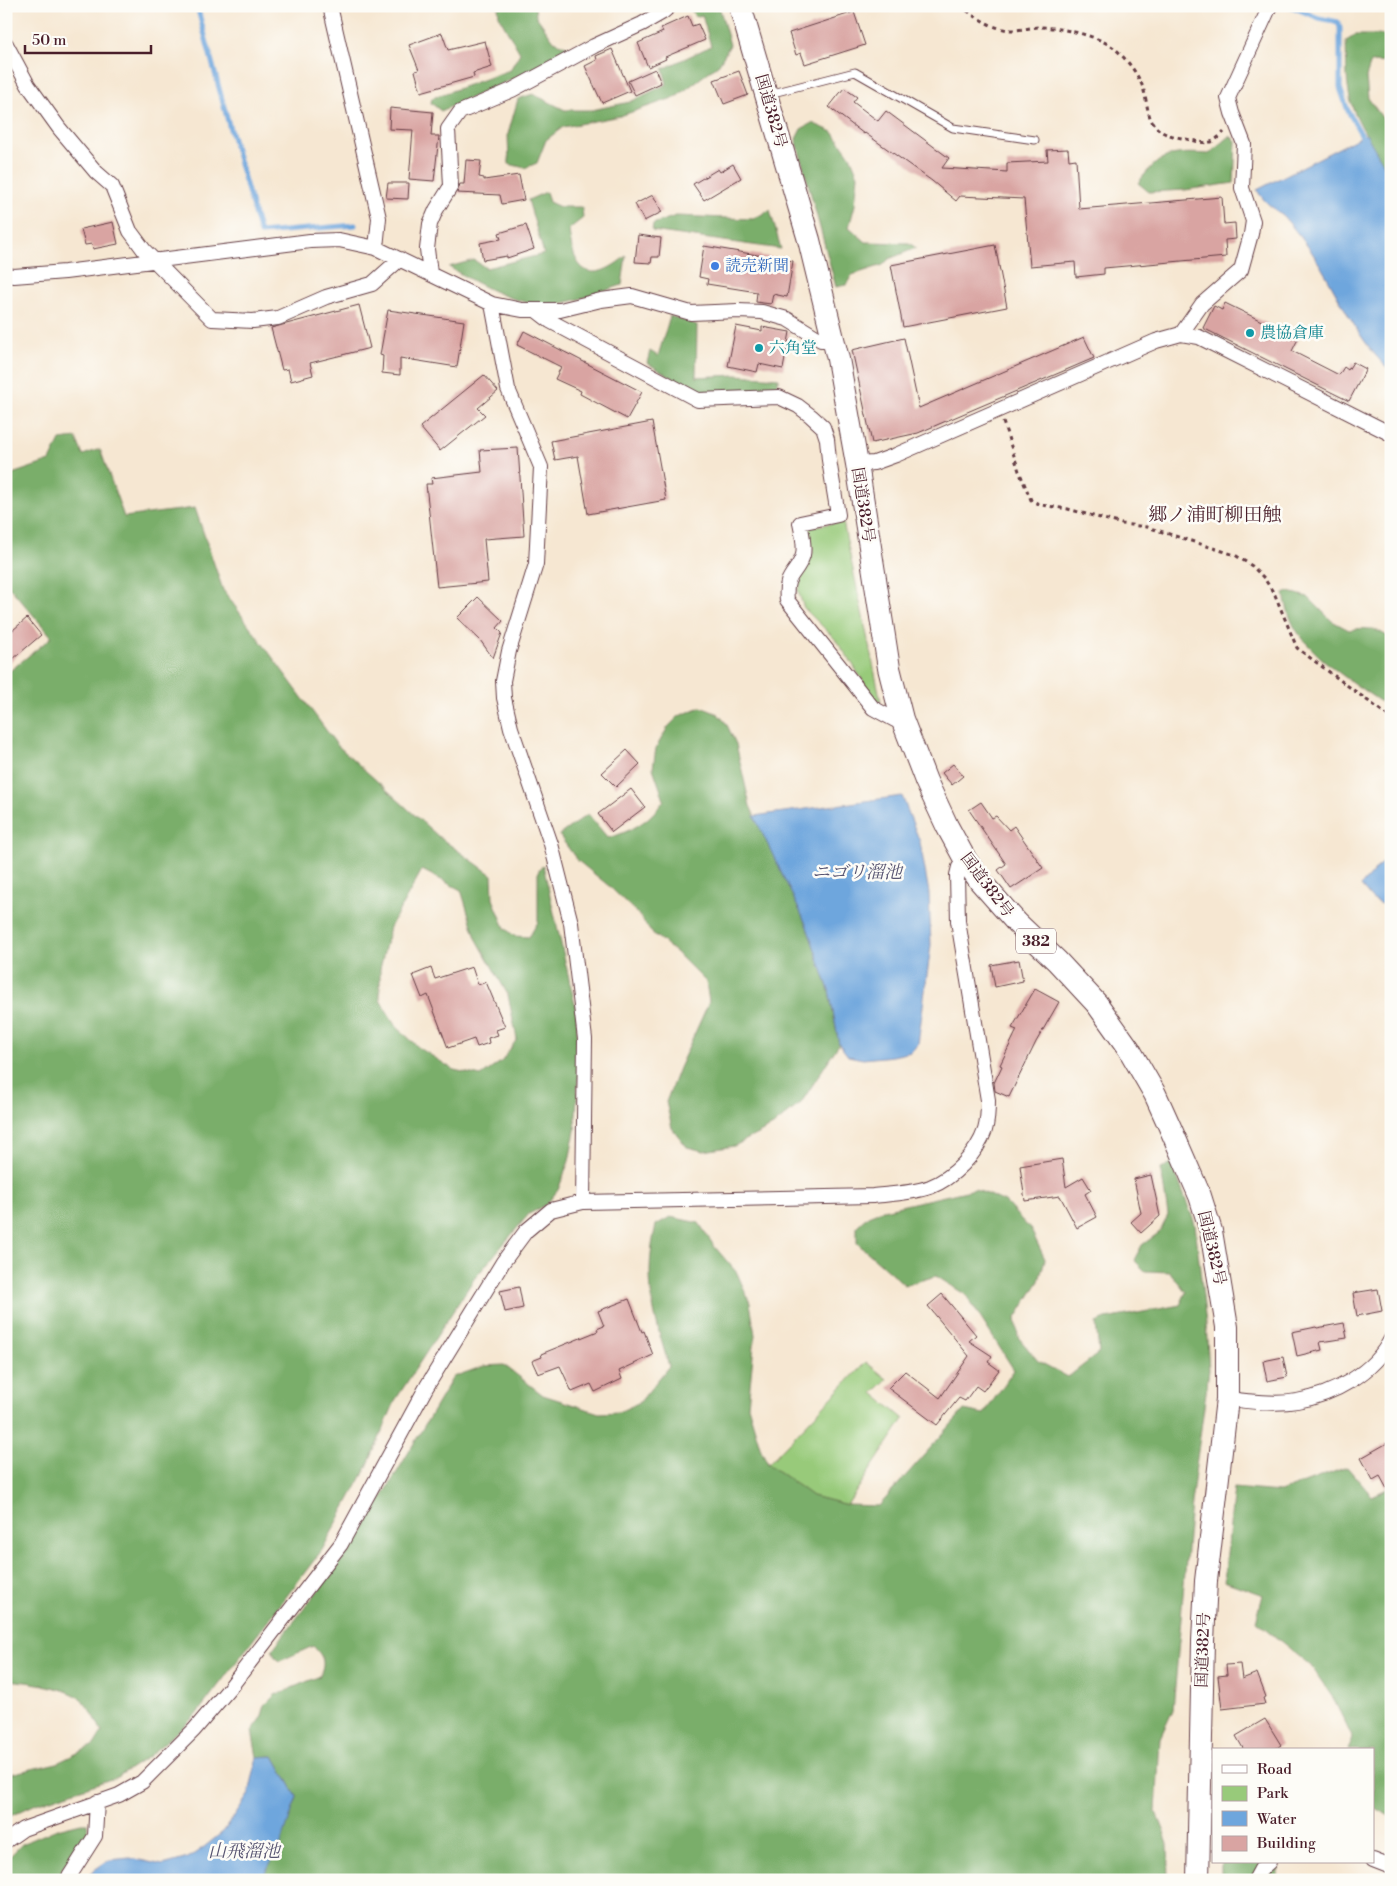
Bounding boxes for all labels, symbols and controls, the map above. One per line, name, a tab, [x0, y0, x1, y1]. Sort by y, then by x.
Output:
scale bar	[25, 22, 151, 54]
text: 50 m	[32, 31, 66, 50]
street label: 国道382号	[751, 72, 791, 150]
place label: 読売新聞	[725, 256, 789, 276]
marker: 読売新聞	[709, 260, 721, 272]
place label: 農協倉庫	[1260, 323, 1324, 343]
marker: 農協倉庫	[1244, 327, 1256, 339]
place label: 六角堂	[769, 338, 817, 358]
marker: 六角堂	[753, 342, 765, 354]
street label: 国道382号	[847, 466, 879, 544]
district label: 郷ノ浦町柳田触	[1148, 503, 1282, 527]
street label: 国道382号	[956, 849, 1018, 921]
water label: ニゴリ溜池	[812, 861, 904, 884]
road number: 382	[1016, 928, 1056, 954]
street label: 国道382号	[1194, 1209, 1230, 1287]
street label: 国道382号	[1192, 1612, 1214, 1688]
legend	[1212, 1748, 1374, 1864]
text: Road	[1257, 1760, 1292, 1779]
text: Park	[1257, 1784, 1289, 1803]
text: Water	[1256, 1810, 1297, 1829]
text: Building	[1256, 1834, 1316, 1853]
water label: 山飛溜池	[208, 1840, 282, 1863]

